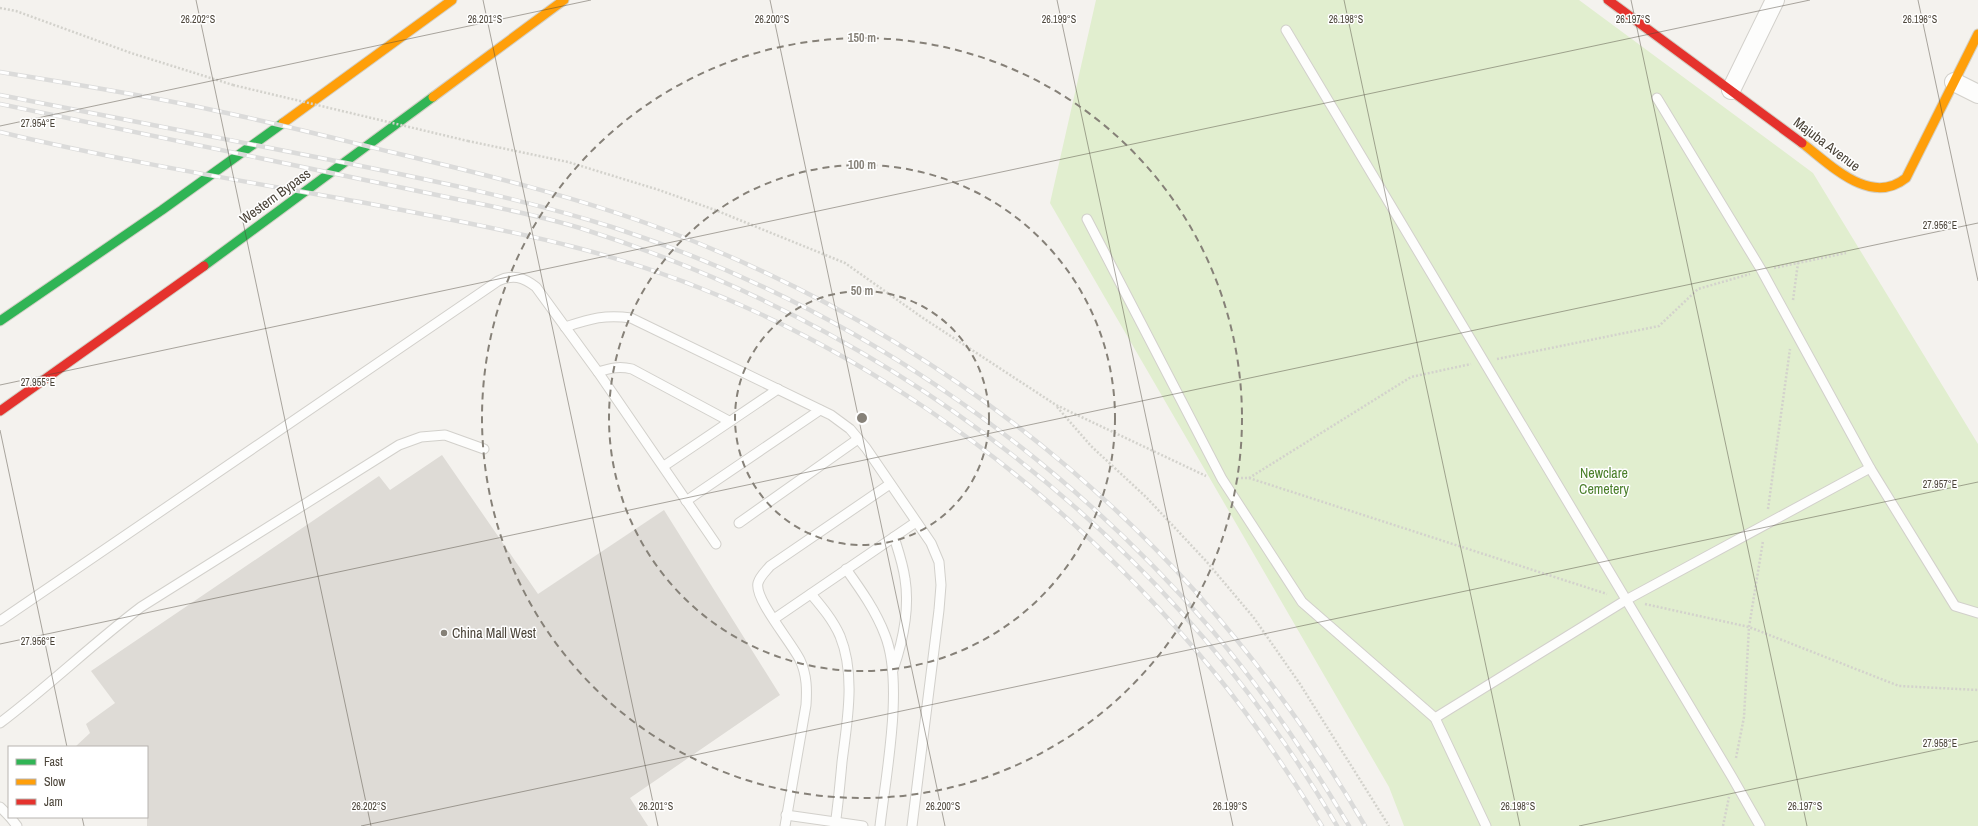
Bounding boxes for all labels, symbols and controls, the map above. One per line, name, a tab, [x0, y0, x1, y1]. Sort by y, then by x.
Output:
text: 26.202°S	[181, 13, 216, 26]
text: 26.201°S	[468, 13, 503, 26]
text: 26.200°S	[755, 13, 790, 26]
text: 26.199°S	[1042, 13, 1077, 26]
text: 26.198°S	[1329, 13, 1364, 26]
text: 26.197°S	[1616, 13, 1651, 26]
text: 26.196°S	[1903, 13, 1938, 26]
text: 150 m	[848, 30, 876, 46]
street label: Majuba Avenue	[1790, 113, 1864, 175]
text: 27.954°E	[21, 117, 55, 130]
text: 100 m	[848, 157, 876, 173]
street label: Western Bypass	[236, 164, 314, 228]
text: 27.956°E	[1923, 219, 1957, 232]
text: 50 m	[851, 283, 873, 299]
text: 27.955°E	[21, 376, 55, 389]
centre of rings	[855, 411, 869, 425]
park label: Newclare Cemetery	[1579, 464, 1629, 498]
text: 27.957°E	[1923, 478, 1957, 491]
place label: China Mall West	[452, 624, 536, 642]
marker: China Mall West	[439, 628, 449, 638]
text: 27.956°E	[21, 635, 55, 648]
text: 27.958°E	[1923, 737, 1957, 750]
legend	[8, 746, 148, 818]
text: Fast	[44, 754, 63, 770]
text: Slow	[44, 774, 66, 790]
text: Jam	[44, 794, 63, 810]
text: 26.202°S	[352, 800, 387, 813]
text: 26.201°S	[639, 800, 674, 813]
text: 26.200°S	[926, 800, 961, 813]
text: 26.199°S	[1213, 800, 1248, 813]
text: 26.198°S	[1501, 800, 1536, 813]
text: 26.197°S	[1788, 800, 1823, 813]

